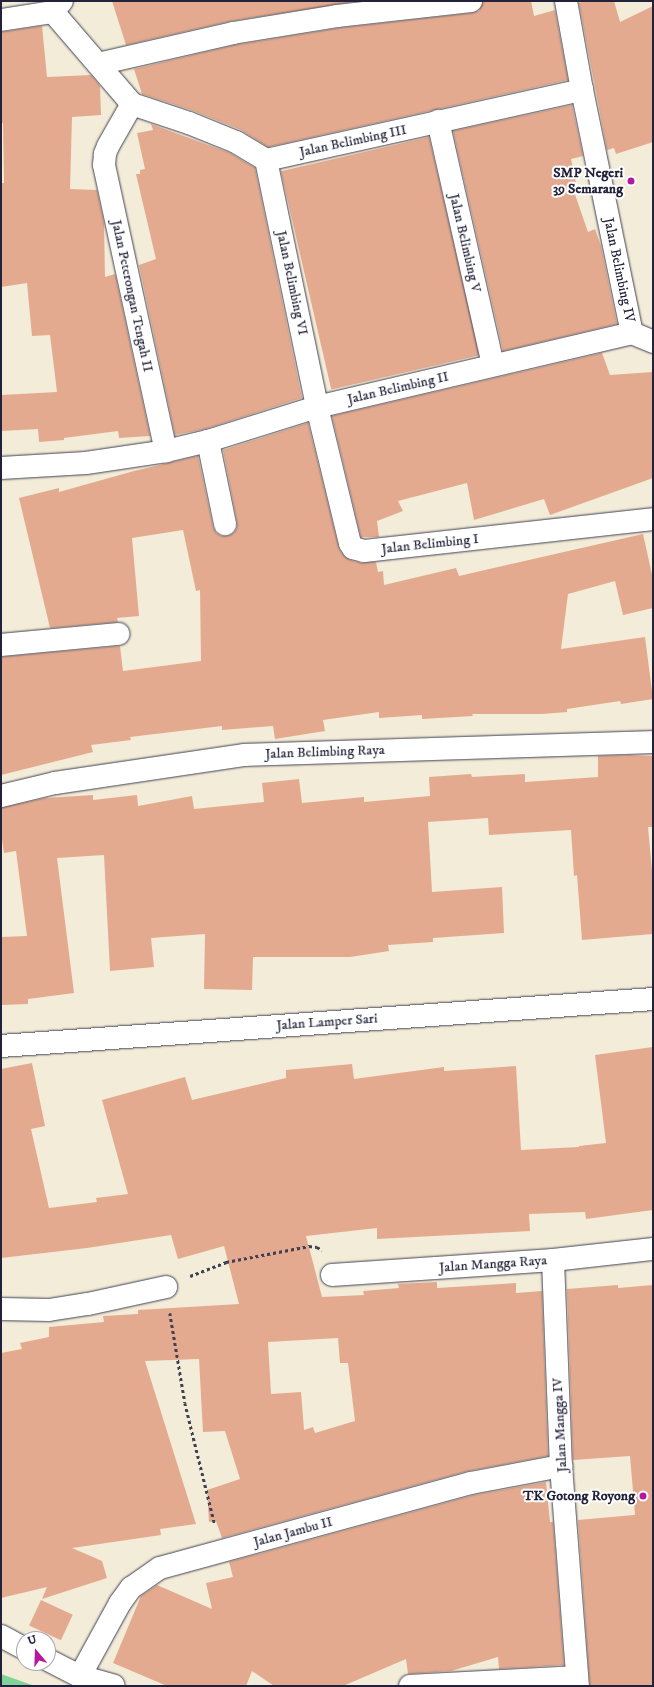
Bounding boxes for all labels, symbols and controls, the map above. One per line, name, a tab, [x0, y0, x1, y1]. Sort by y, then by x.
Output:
street label: Jalan Belimbing III	[298, 121, 408, 161]
place label: SMP Negeri 39 Semarang	[553, 165, 623, 198]
marker: SMP Negeri 39 Semarang	[626, 176, 636, 186]
street label: Jalan Belimbing V	[445, 192, 485, 294]
street label: Jalan Belimbing IV	[600, 216, 638, 324]
street label: Jalan Peterongan Tengah II	[108, 218, 156, 374]
street label: Jalan Belimbing VI	[273, 229, 311, 337]
street label: Jalan Belimbing II	[346, 368, 450, 408]
street label: Jalan Belimbing I	[381, 531, 479, 557]
street label: Jalan Belimbing Raya	[265, 742, 385, 762]
street label: Jalan Lamper Sari	[276, 1010, 378, 1034]
street label: Jalan Mangga Raya	[438, 1252, 548, 1276]
street label: Jalan Mangga IV	[549, 1377, 571, 1473]
place label: TK Gotong Royong	[523, 1488, 635, 1504]
marker: TK Gotong Royong	[638, 1491, 648, 1501]
street label: Jalan Jambu II	[252, 1513, 334, 1551]
north arrow	[16, 1631, 56, 1671]
text: U	[26, 1633, 39, 1649]

